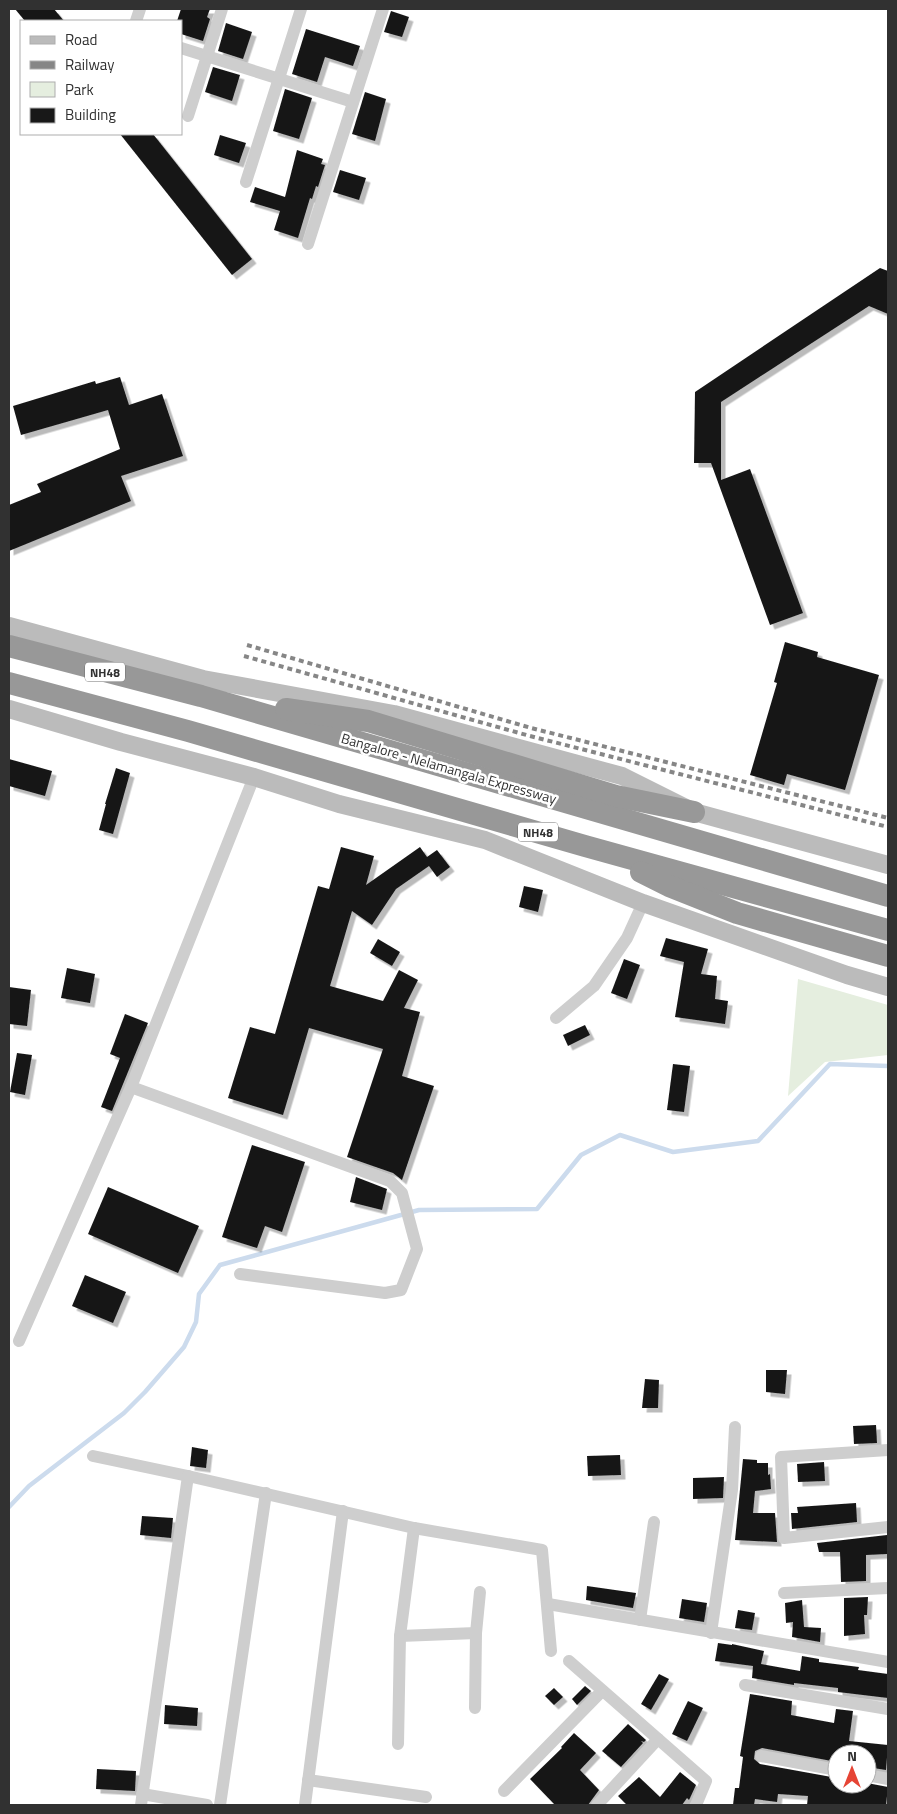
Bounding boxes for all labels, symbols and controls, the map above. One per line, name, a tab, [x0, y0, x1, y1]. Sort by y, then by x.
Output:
legend	[20, 20, 182, 135]
text: Road	[65, 28, 97, 51]
text: Railway	[65, 53, 115, 76]
text: Park	[65, 78, 94, 101]
text: Building	[65, 103, 116, 126]
road number: NH48	[85, 662, 125, 682]
street label: Bangalore - Nelamangala Expressway	[339, 727, 559, 809]
road number: NH48	[518, 822, 558, 842]
north arrow	[827, 1744, 877, 1794]
text: N	[847, 1745, 857, 1766]

